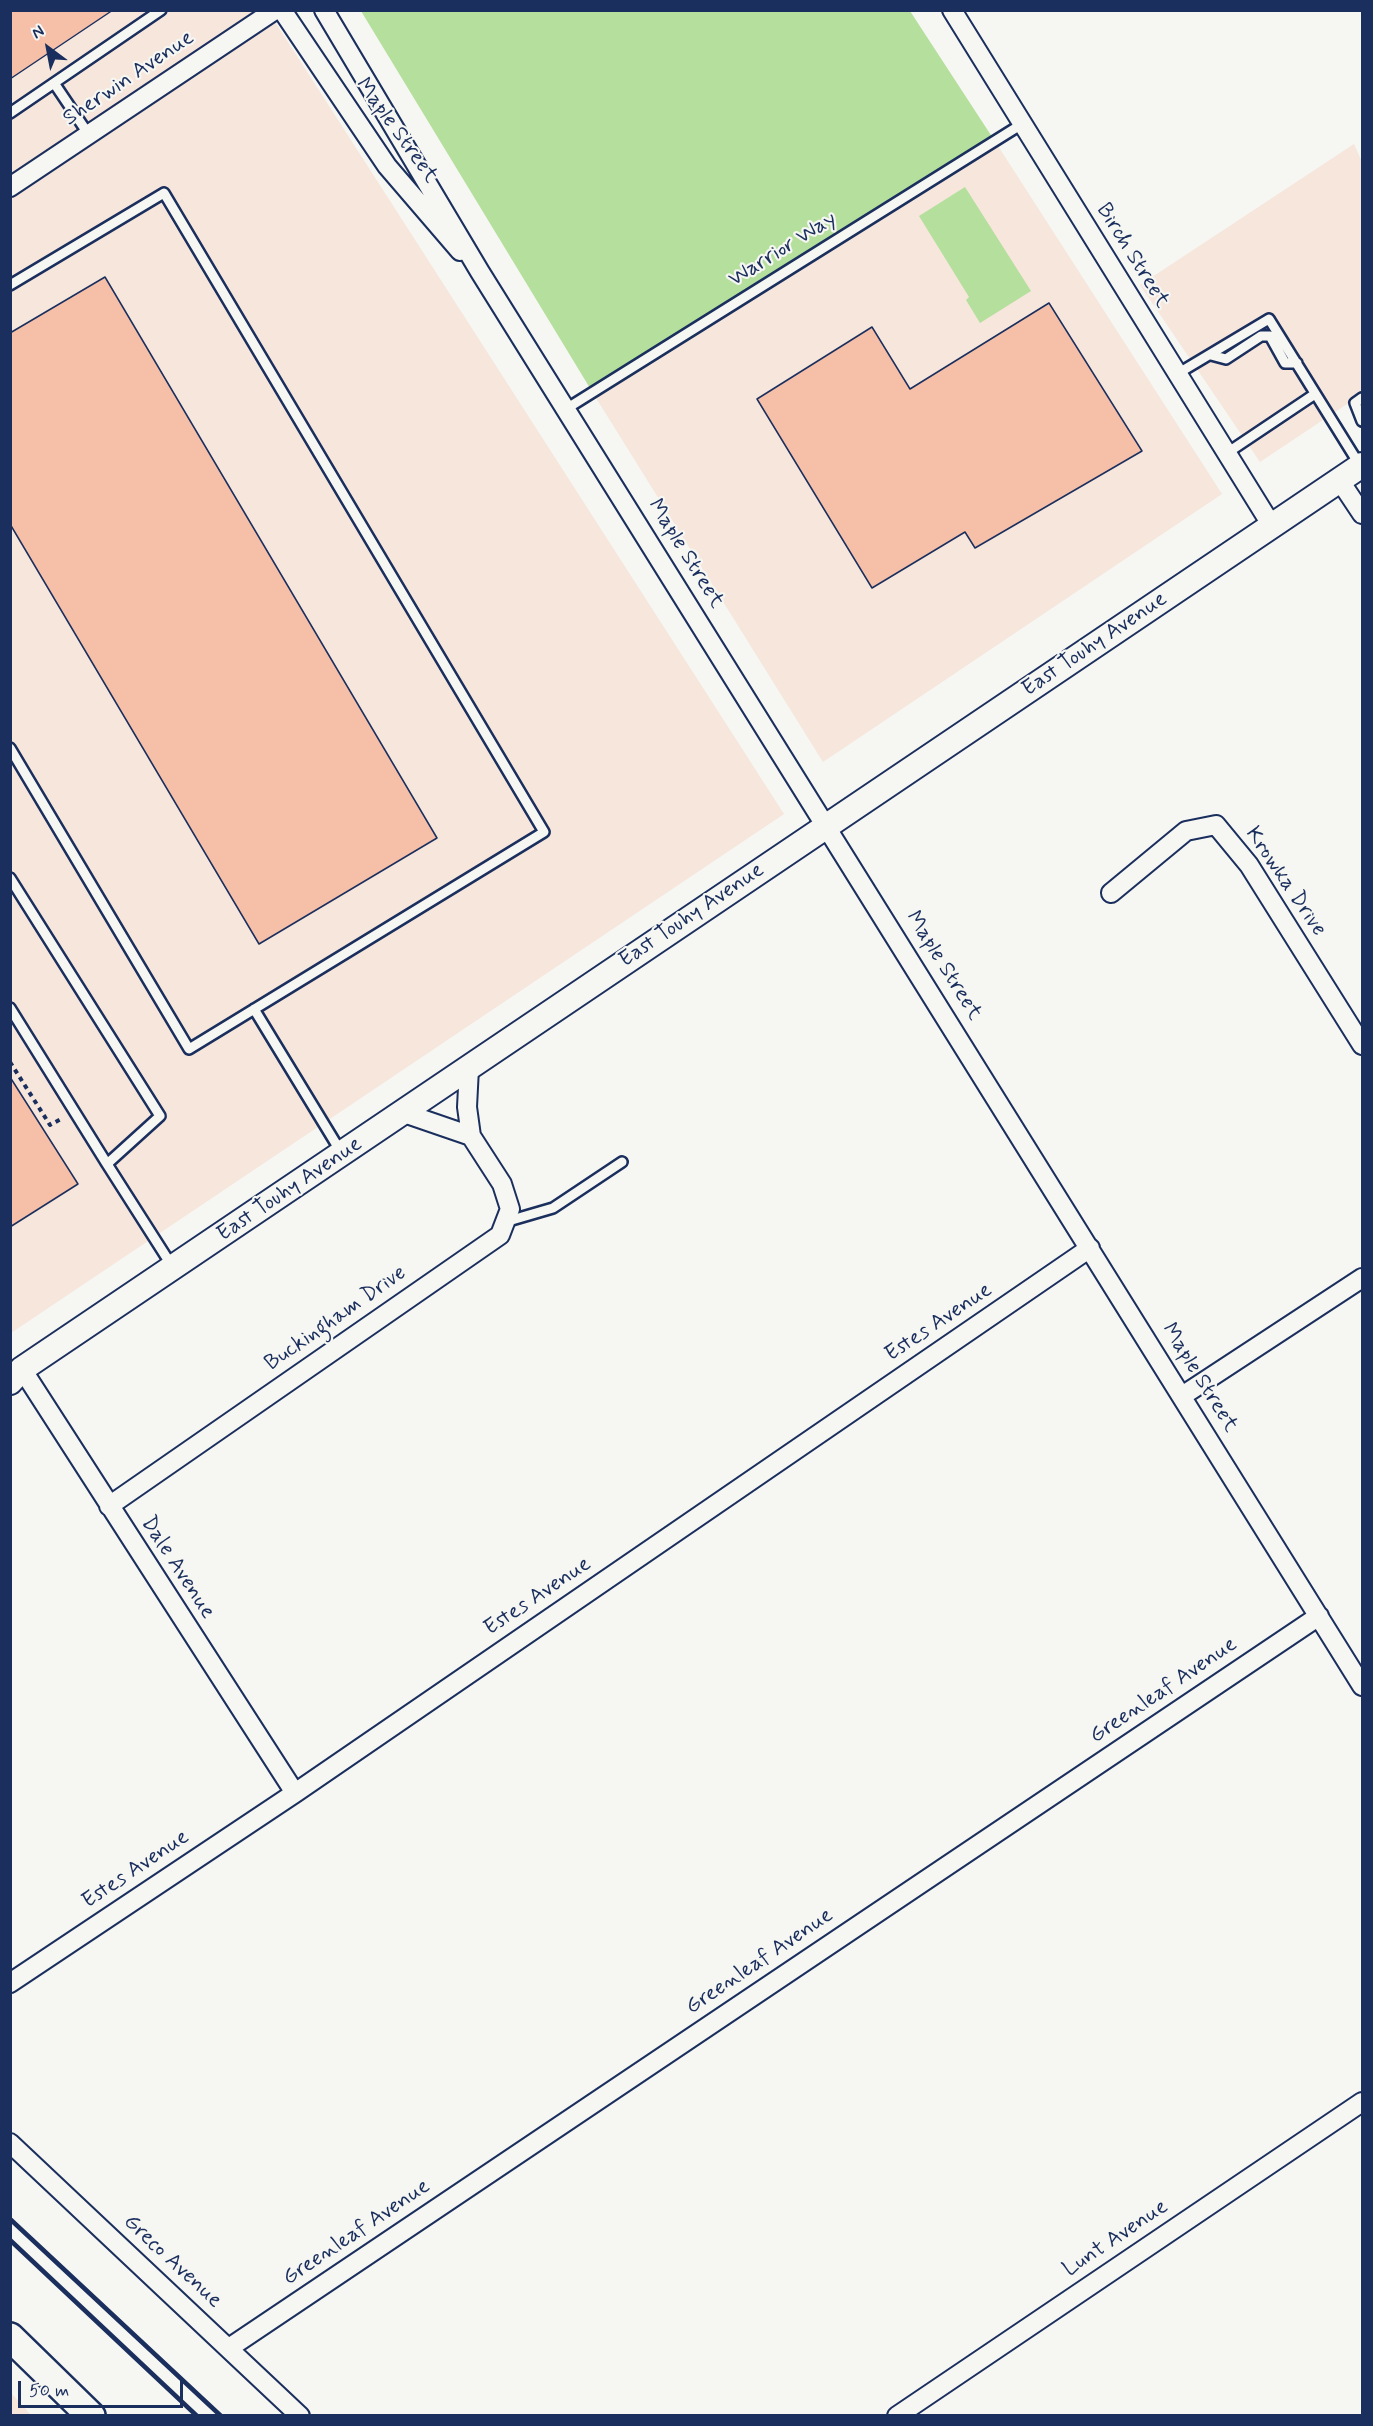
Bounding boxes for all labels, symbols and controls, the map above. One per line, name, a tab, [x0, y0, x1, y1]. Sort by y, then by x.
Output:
north arrow	[18, 18, 78, 78]
text: N	[28, 21, 48, 44]
street label: Sherwin Avenue	[58, 25, 200, 133]
street label: Maple Street	[349, 73, 443, 189]
street label: Birch Street	[1089, 199, 1175, 313]
street label: Warrior Way	[724, 206, 842, 294]
street label: Maple Street	[641, 495, 729, 613]
street label: East Touhy Avenue	[1017, 587, 1173, 703]
street label: Krowka Drive	[1239, 822, 1331, 942]
street label: East Touhy Avenue	[614, 858, 770, 974]
street label: Maple Street	[899, 907, 987, 1025]
street label: East Touhy Avenue	[212, 1132, 368, 1248]
street label: Buckingham Drive	[260, 1260, 412, 1378]
street label: Estes Avenue	[880, 1278, 998, 1368]
street label: Maple Street	[1155, 1319, 1243, 1437]
street label: Dale Avenue	[134, 1512, 220, 1624]
street label: Estes Avenue	[479, 1552, 597, 1642]
street label: Greenleaf Avenue	[1085, 1632, 1243, 1750]
street label: Estes Avenue	[77, 1825, 195, 1915]
street label: Greenleaf Avenue	[681, 1903, 839, 2021]
street label: Greenleaf Avenue	[278, 2174, 436, 2292]
street label: Lunt Avenue	[1059, 2194, 1173, 2284]
street label: Greco Avenue	[117, 2210, 227, 2314]
scale bar	[21, 2369, 186, 2407]
text: 50 m	[29, 2379, 69, 2403]

